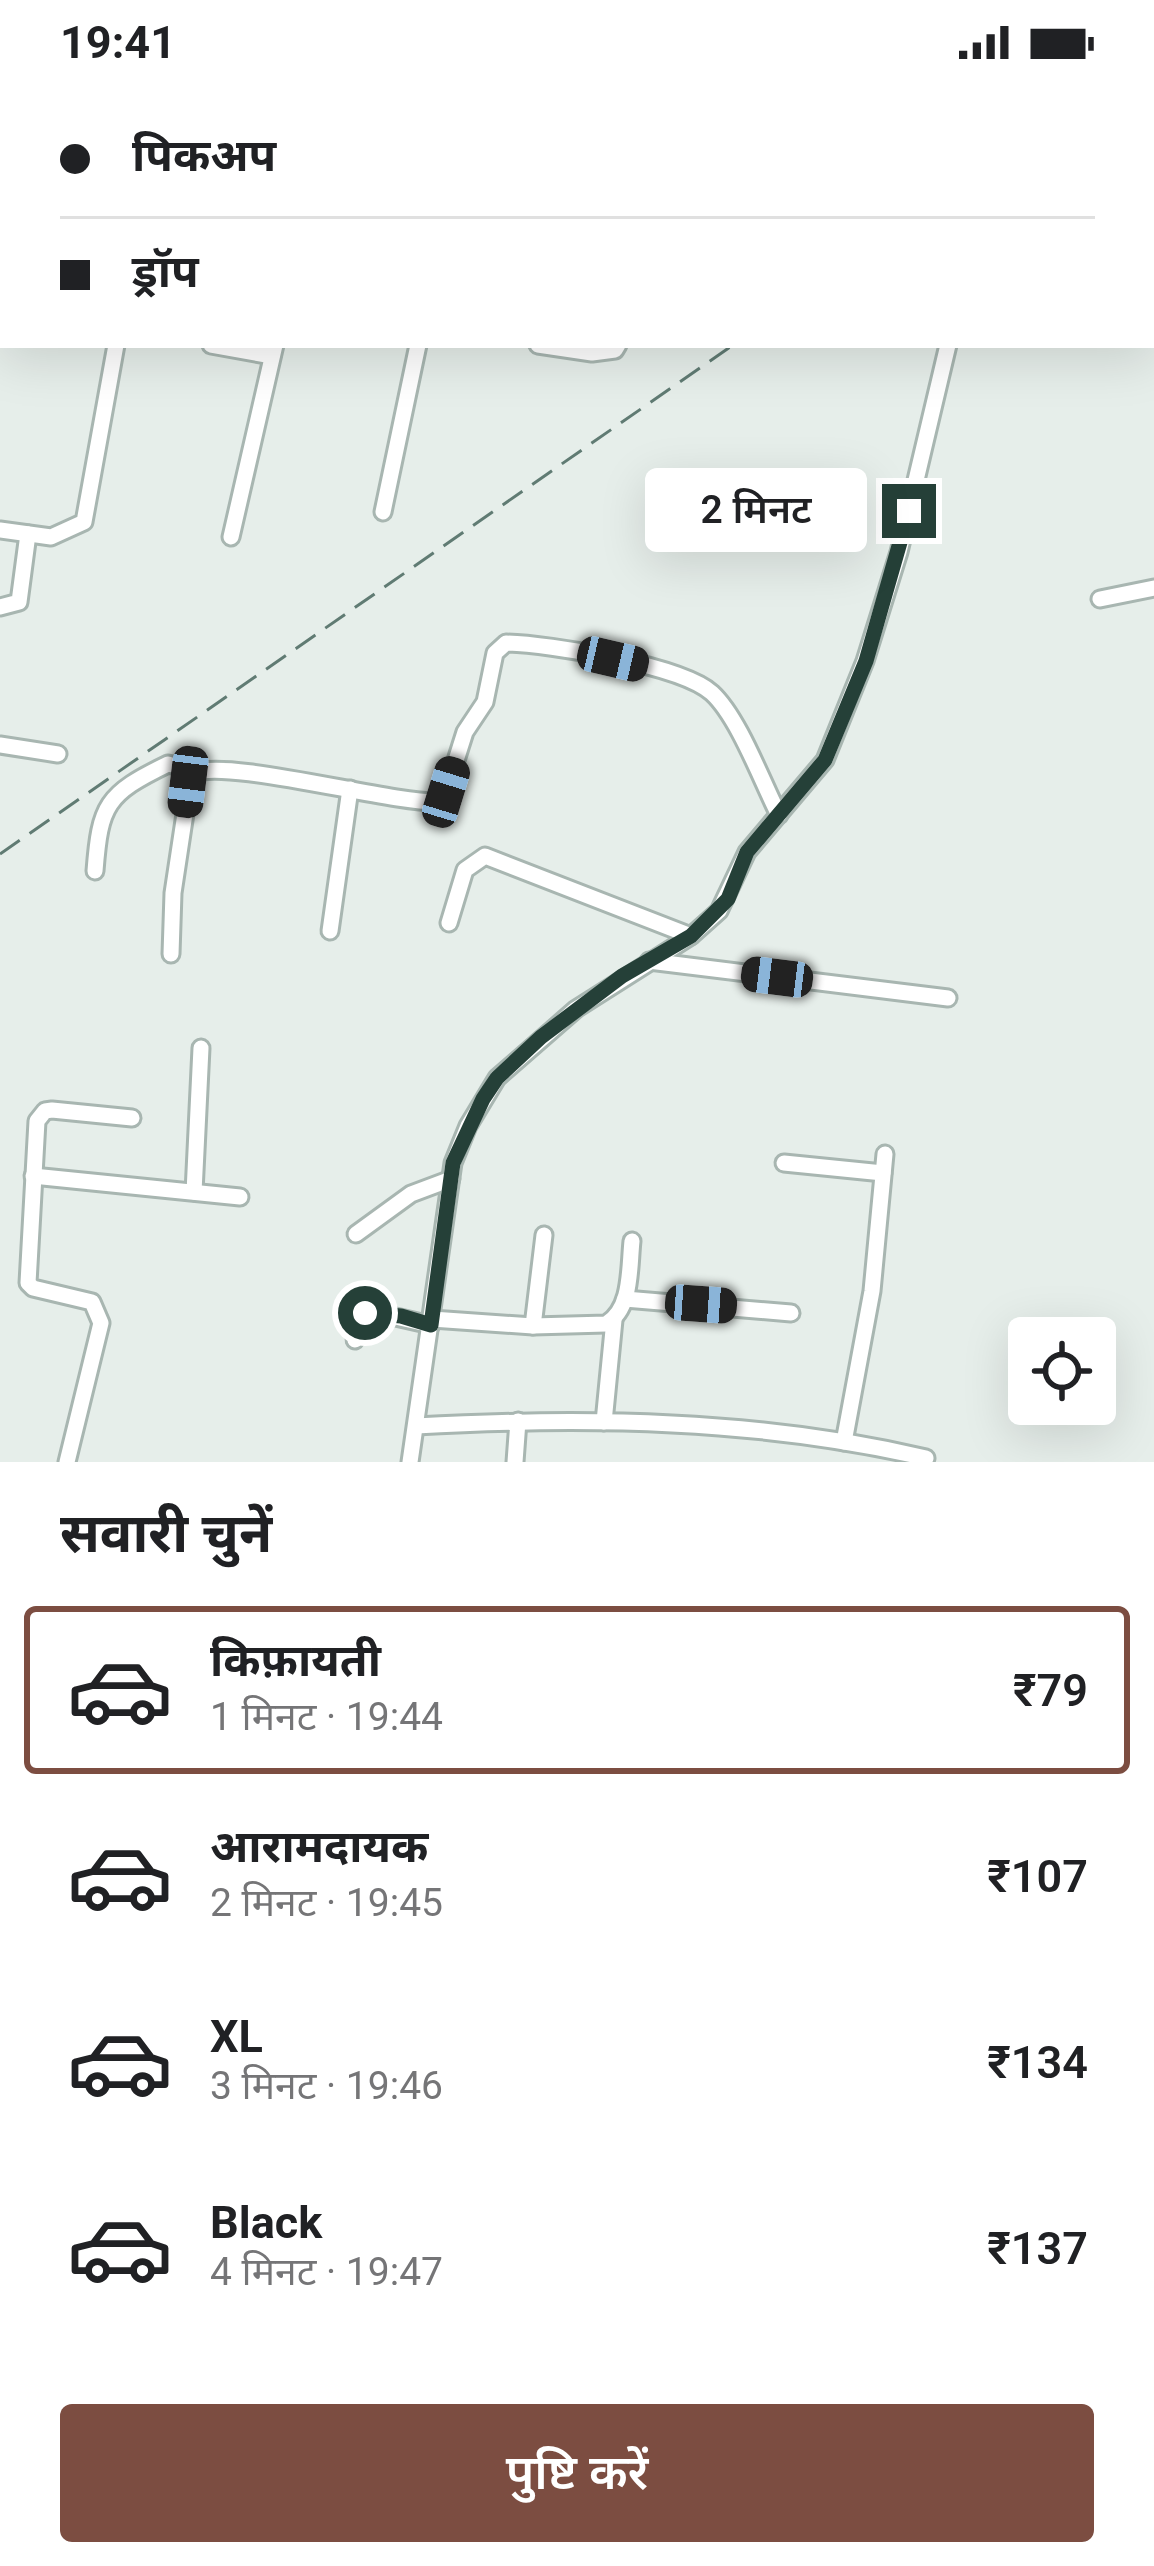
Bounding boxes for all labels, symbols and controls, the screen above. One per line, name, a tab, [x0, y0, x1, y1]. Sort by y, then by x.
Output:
text: 19:41	[60, 16, 176, 69]
text: पिकअप	[132, 129, 276, 182]
text: ड्रॉप	[132, 245, 199, 298]
callout: 2 मिनट	[645, 469, 867, 553]
route end	[882, 484, 936, 538]
text: 2 मिनट	[700, 487, 812, 533]
car	[574, 633, 652, 685]
car	[166, 744, 210, 820]
car	[418, 752, 474, 832]
car	[739, 955, 815, 999]
car	[664, 1284, 738, 1324]
route start	[338, 1286, 392, 1340]
map controls	[1008, 1317, 1116, 1425]
button: locate	[1008, 1317, 1116, 1425]
text: सवारी चुनें	[60, 1502, 272, 1565]
text: किफ़ायती	[210, 1634, 381, 1687]
icon: car	[66, 1636, 174, 1744]
text: ₹79	[1013, 1664, 1088, 1717]
text: 1 मिनट · 19:44	[210, 1694, 443, 1740]
text: आरामदायक	[210, 1820, 428, 1873]
icon: car	[66, 1822, 174, 1930]
text: ₹107	[987, 1850, 1088, 1903]
text: 2 मिनट · 19:45	[210, 1880, 443, 1926]
icon: car	[66, 2008, 174, 2116]
text: XL	[210, 2010, 263, 2063]
text: ₹134	[987, 2036, 1088, 2089]
text: 3 मिनट · 19:46	[210, 2063, 443, 2109]
icon: car	[66, 2194, 174, 2302]
text: Black	[210, 2196, 322, 2249]
text: ₹137	[987, 2222, 1088, 2275]
text: 4 मिनट · 19:47	[210, 2249, 443, 2295]
button: पुष्टि करें	[60, 2404, 1094, 2542]

